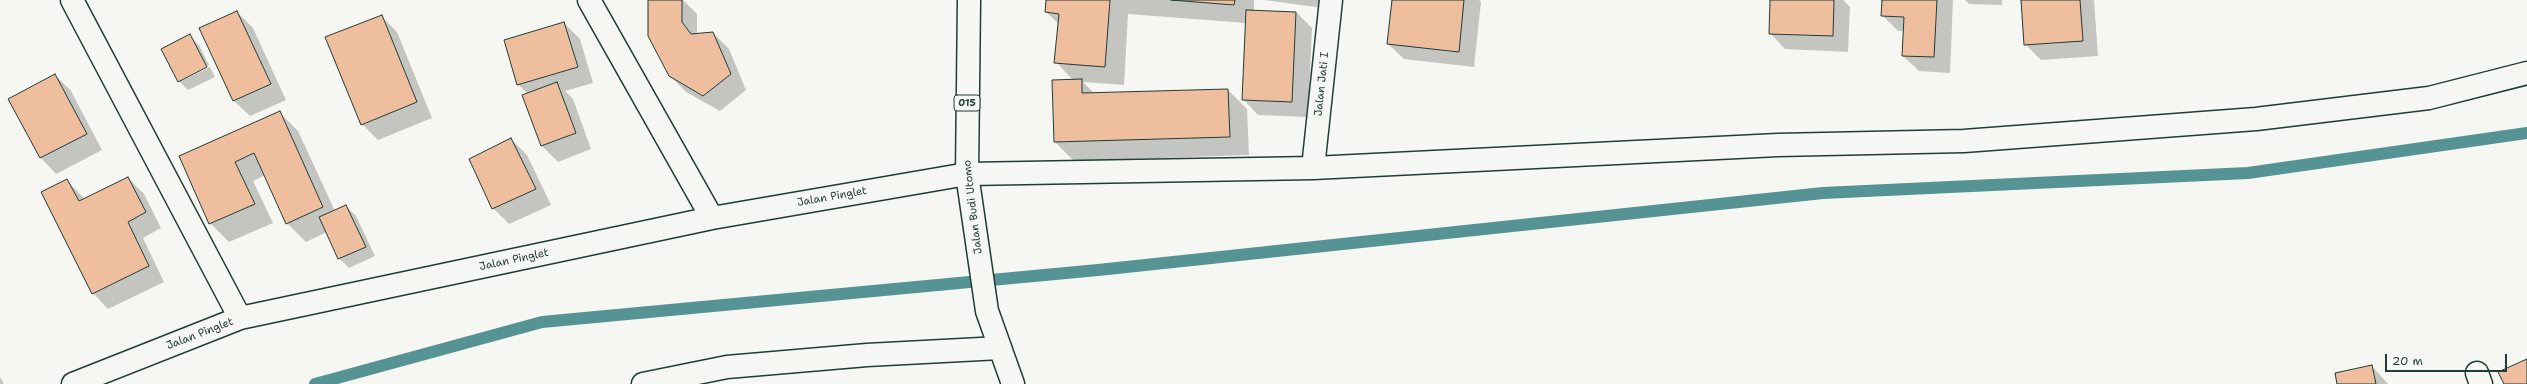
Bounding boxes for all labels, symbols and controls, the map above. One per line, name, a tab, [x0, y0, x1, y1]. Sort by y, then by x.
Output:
street label: Jalan Jati I	[1312, 51, 1332, 117]
road number: 015	[954, 95, 980, 111]
street label: Jalan Budi Utomo	[961, 159, 985, 255]
street label: Jalan Pinglet	[796, 184, 868, 210]
street label: Jalan Pinglet	[478, 246, 550, 274]
street label: Jalan Pinglet	[165, 315, 235, 353]
scale bar	[2387, 346, 2509, 372]
text: 20 m	[2392, 353, 2423, 369]

